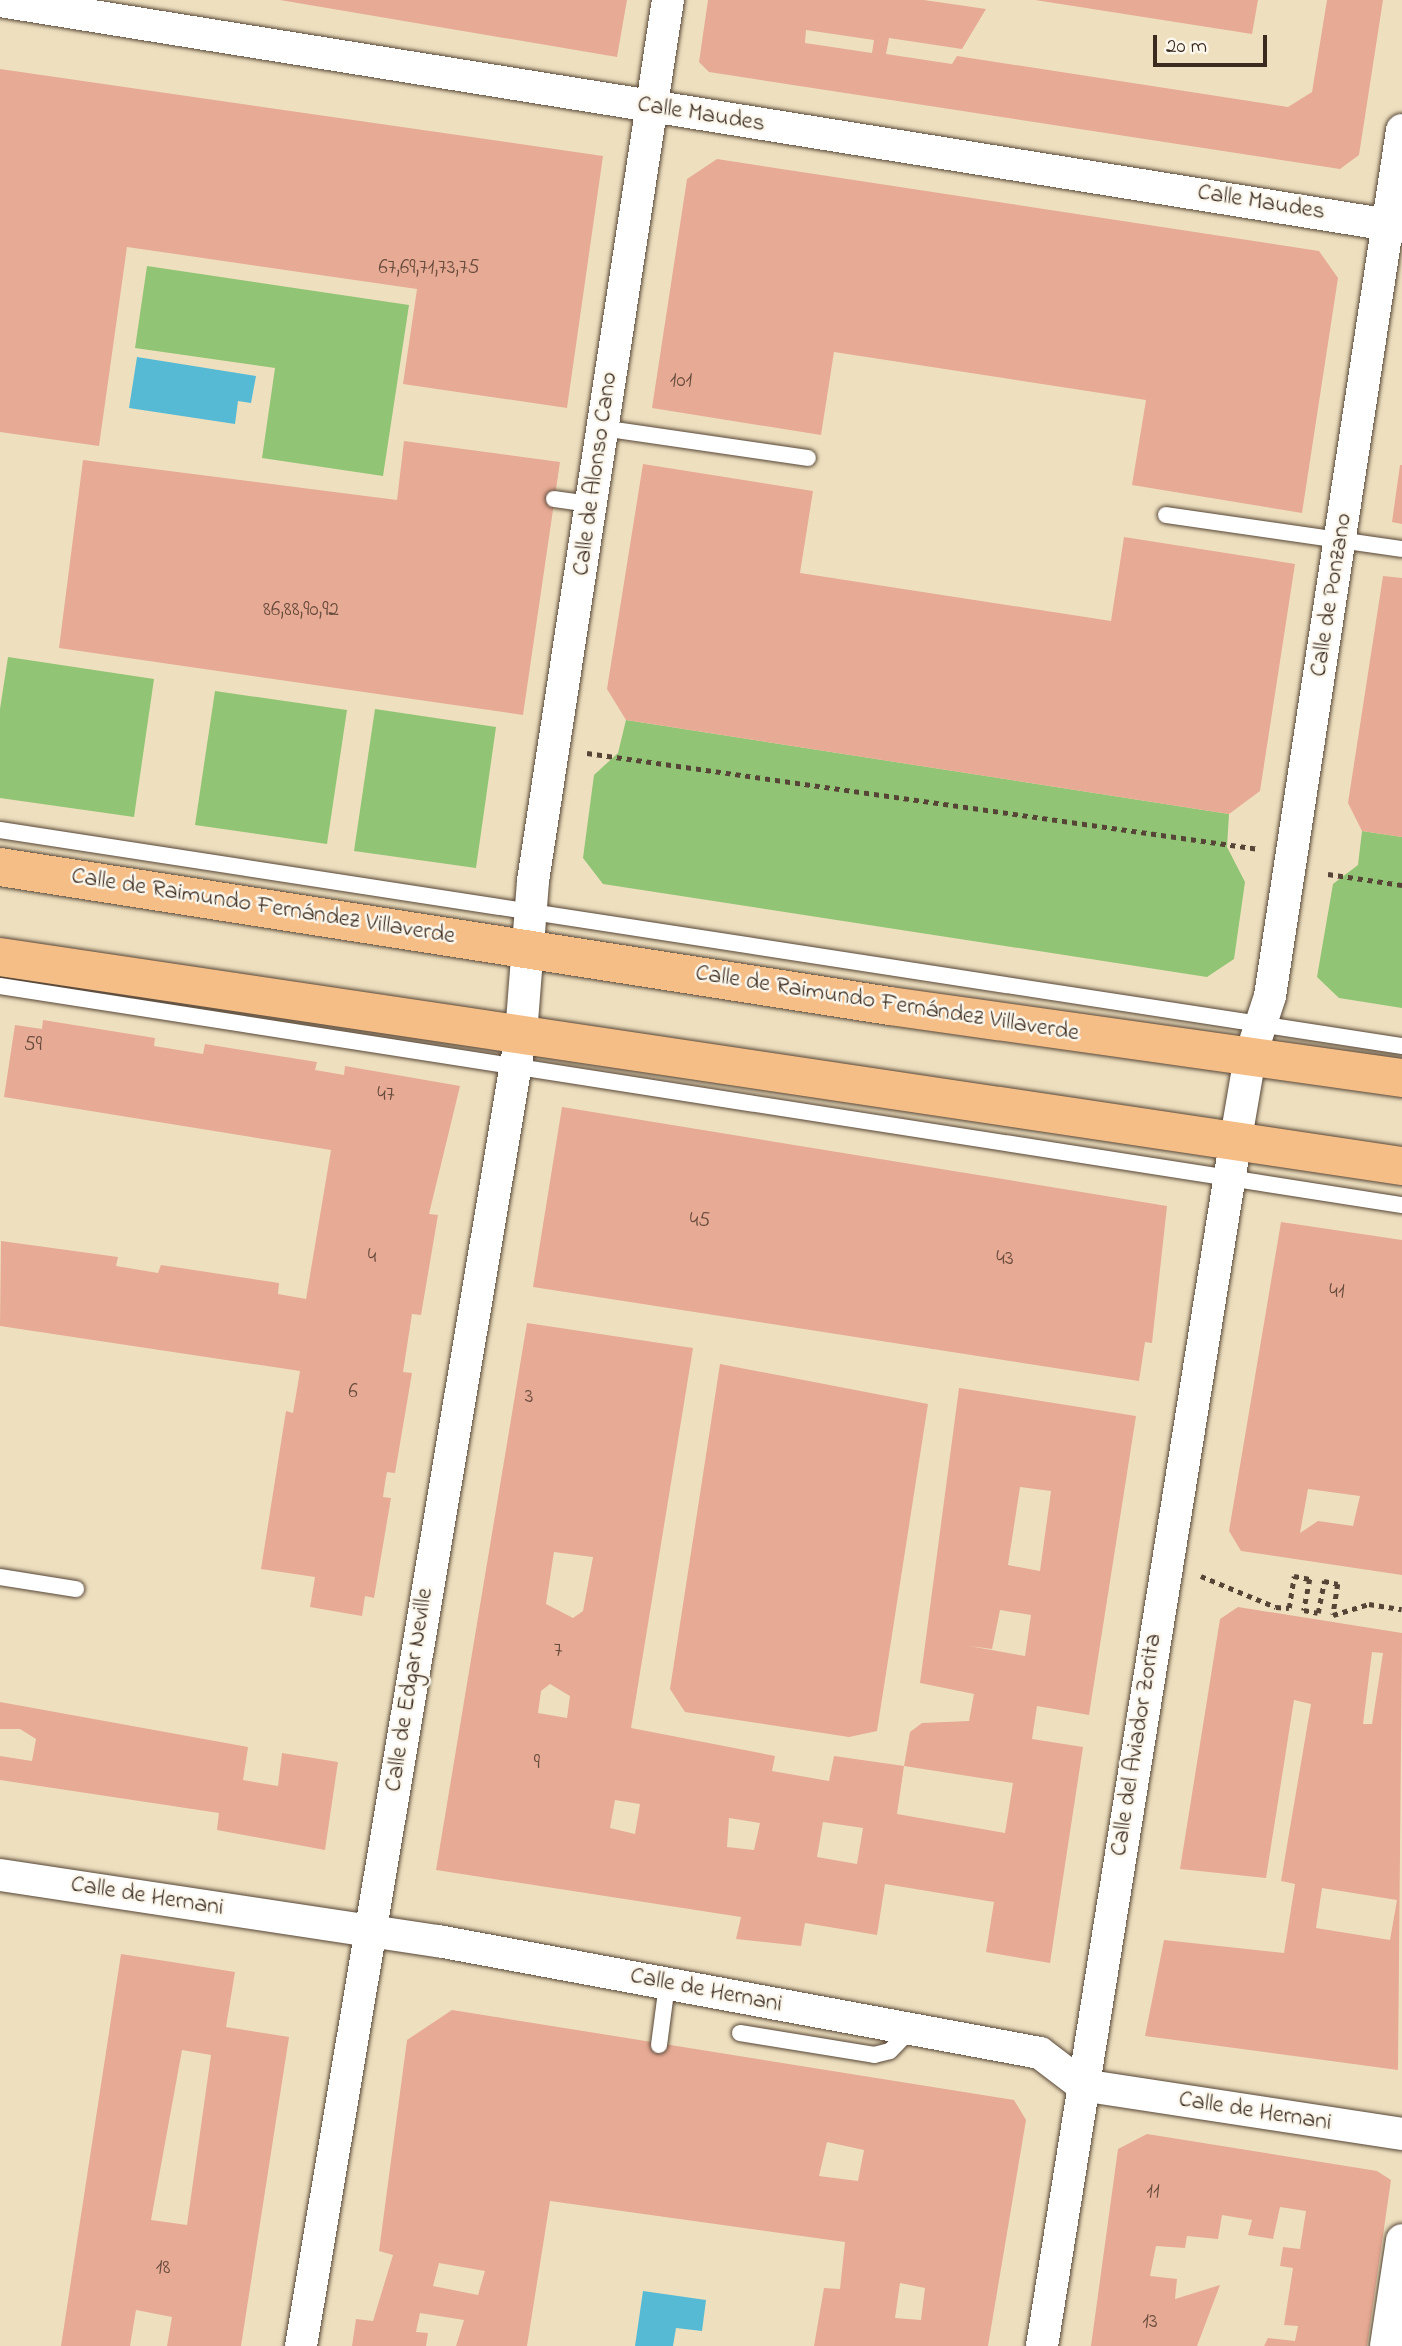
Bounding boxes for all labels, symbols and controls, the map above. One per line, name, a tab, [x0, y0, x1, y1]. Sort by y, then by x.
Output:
scale bar	[1157, 21, 1271, 65]
text: 20 m	[1166, 32, 1207, 62]
street label: Calle Maudes	[635, 91, 767, 139]
street label: Calle Maudes	[1195, 179, 1327, 227]
house number: 67,69,71,73,75	[378, 255, 480, 281]
house number: 101	[670, 368, 692, 394]
street label: Calle de Alonso Cano	[567, 370, 625, 578]
street label: Calle de Ponzano	[1305, 511, 1359, 679]
house number: 86,88,90,92	[263, 597, 339, 623]
street label: Calle de Raimundo Fernández Villaverde	[69, 862, 457, 952]
street label: Calle de Raimundo Fernández Villaverde	[693, 959, 1081, 1049]
house number: 59	[24, 1032, 42, 1058]
house number: 47	[377, 1082, 395, 1108]
house number: 45	[690, 1208, 710, 1234]
house number: 4	[368, 1244, 376, 1270]
house number: 43	[996, 1246, 1014, 1272]
house number: 41	[1329, 1279, 1345, 1305]
house number: 6	[348, 1379, 358, 1405]
house number: 3	[525, 1384, 533, 1410]
street label: Calle de Edgar Neville	[380, 1586, 440, 1794]
street label: Calle del Aviador Zorita	[1105, 1632, 1169, 1858]
house number: 7	[554, 1638, 562, 1664]
house number: 9	[534, 1750, 540, 1776]
street label: Calle de Hernani	[69, 1871, 225, 1923]
street label: Calle de Hernani	[628, 1962, 784, 2020]
street label: Calle de Hernani	[1177, 2086, 1333, 2138]
house number: 11	[1146, 2179, 1160, 2205]
house number: 18	[156, 2255, 170, 2281]
house number: 13	[1142, 2309, 1158, 2335]

